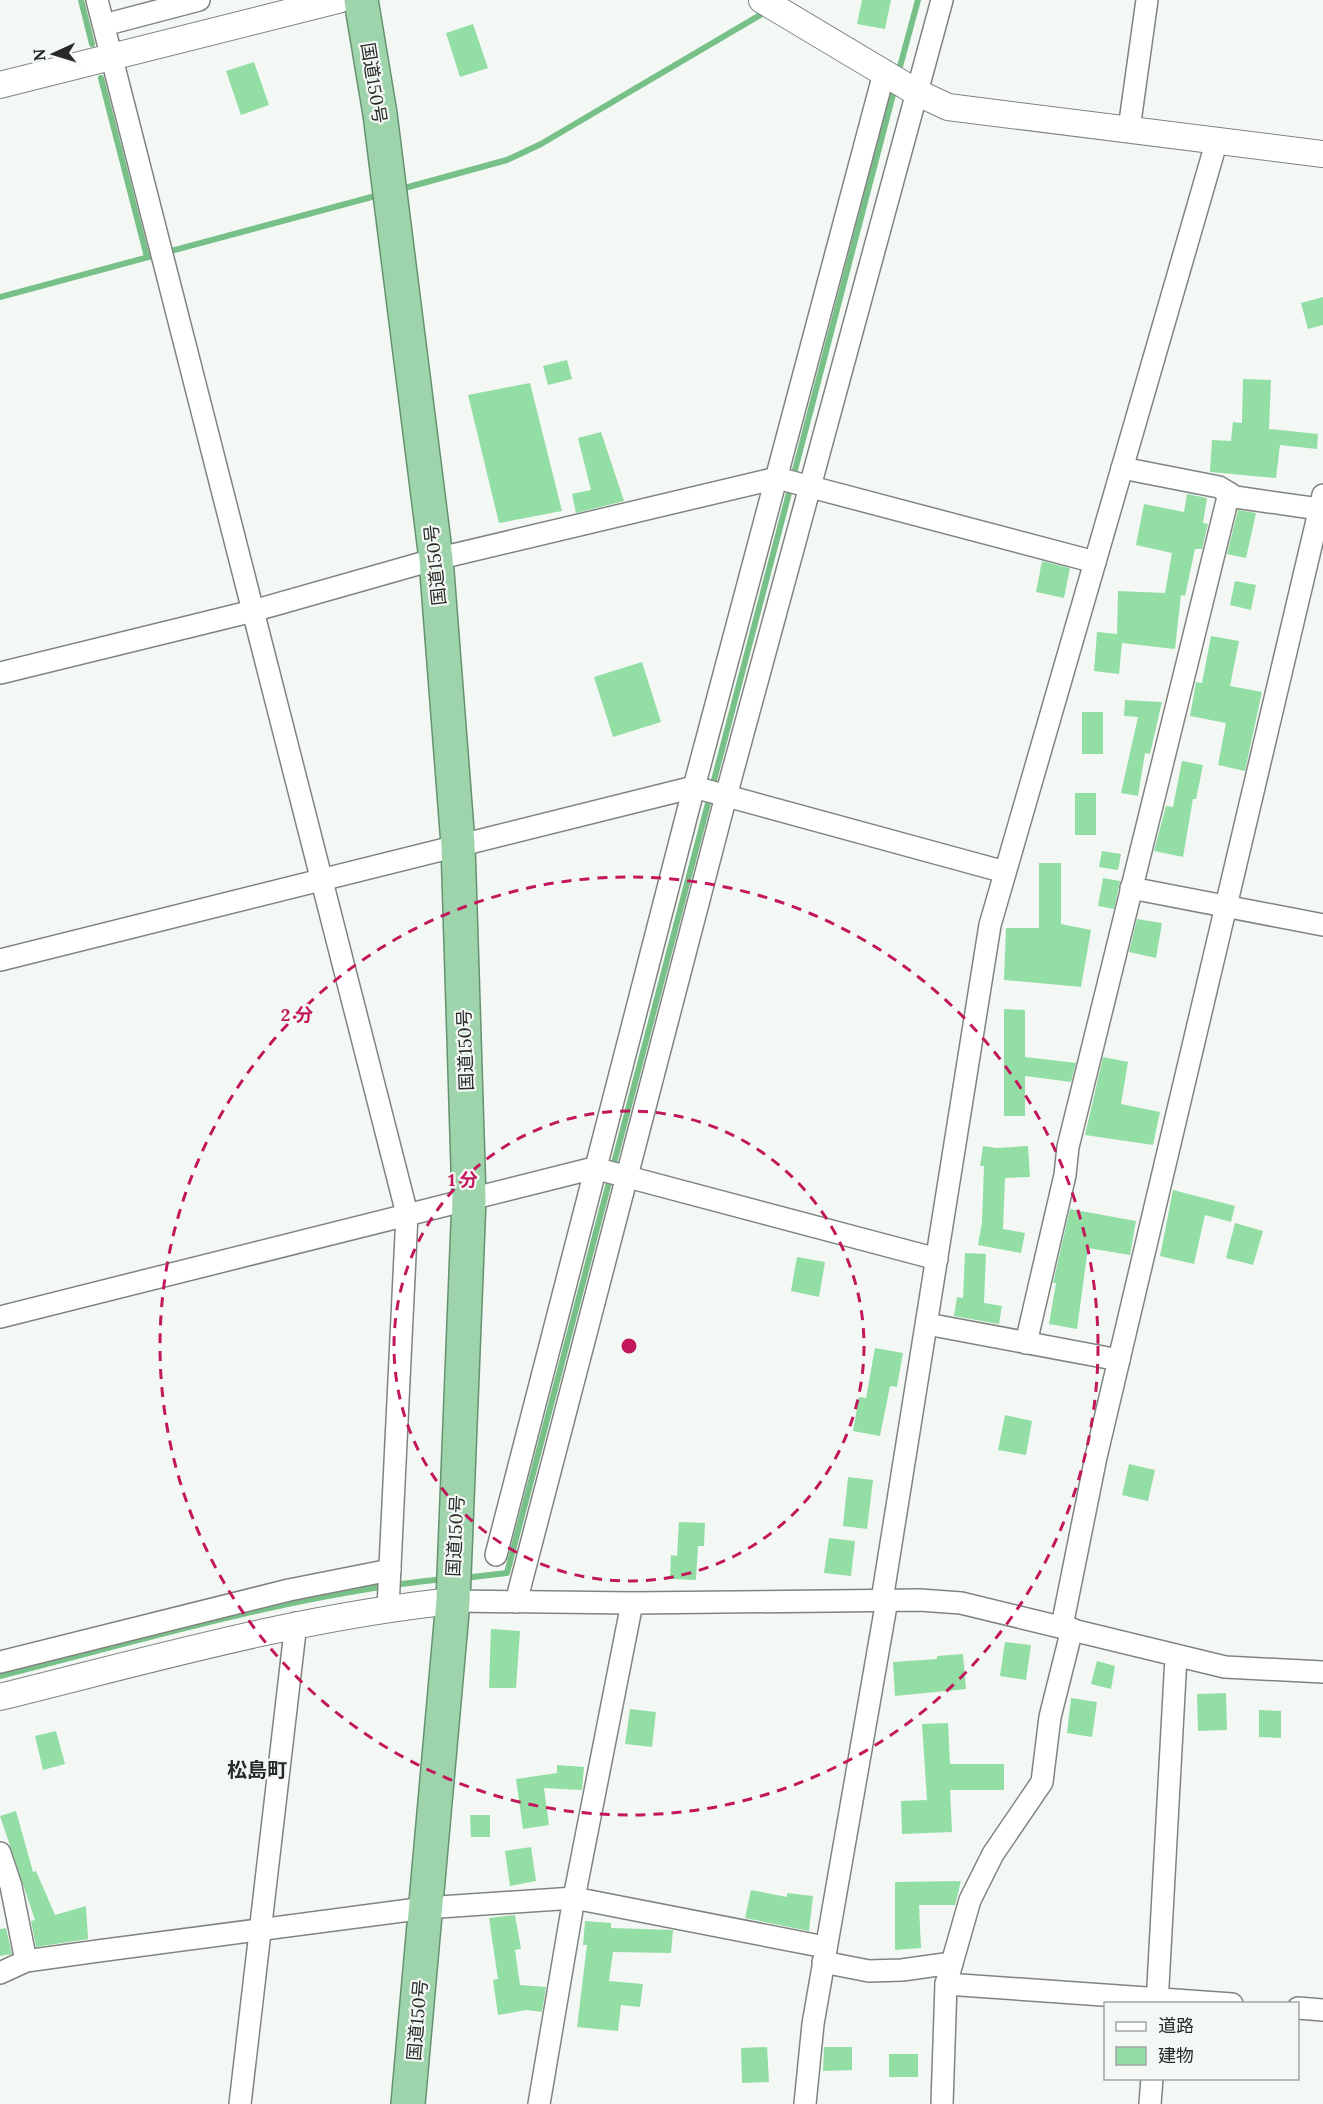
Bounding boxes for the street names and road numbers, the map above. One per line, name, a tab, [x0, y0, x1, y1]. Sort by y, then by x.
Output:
street label: 国道150号	[356, 41, 392, 125]
street label: 国道150号	[419, 523, 451, 607]
street label: 国道150号	[452, 1009, 478, 1091]
street label: 国道150号	[441, 1495, 469, 1577]
street label: 国道150号	[402, 1978, 432, 2062]

